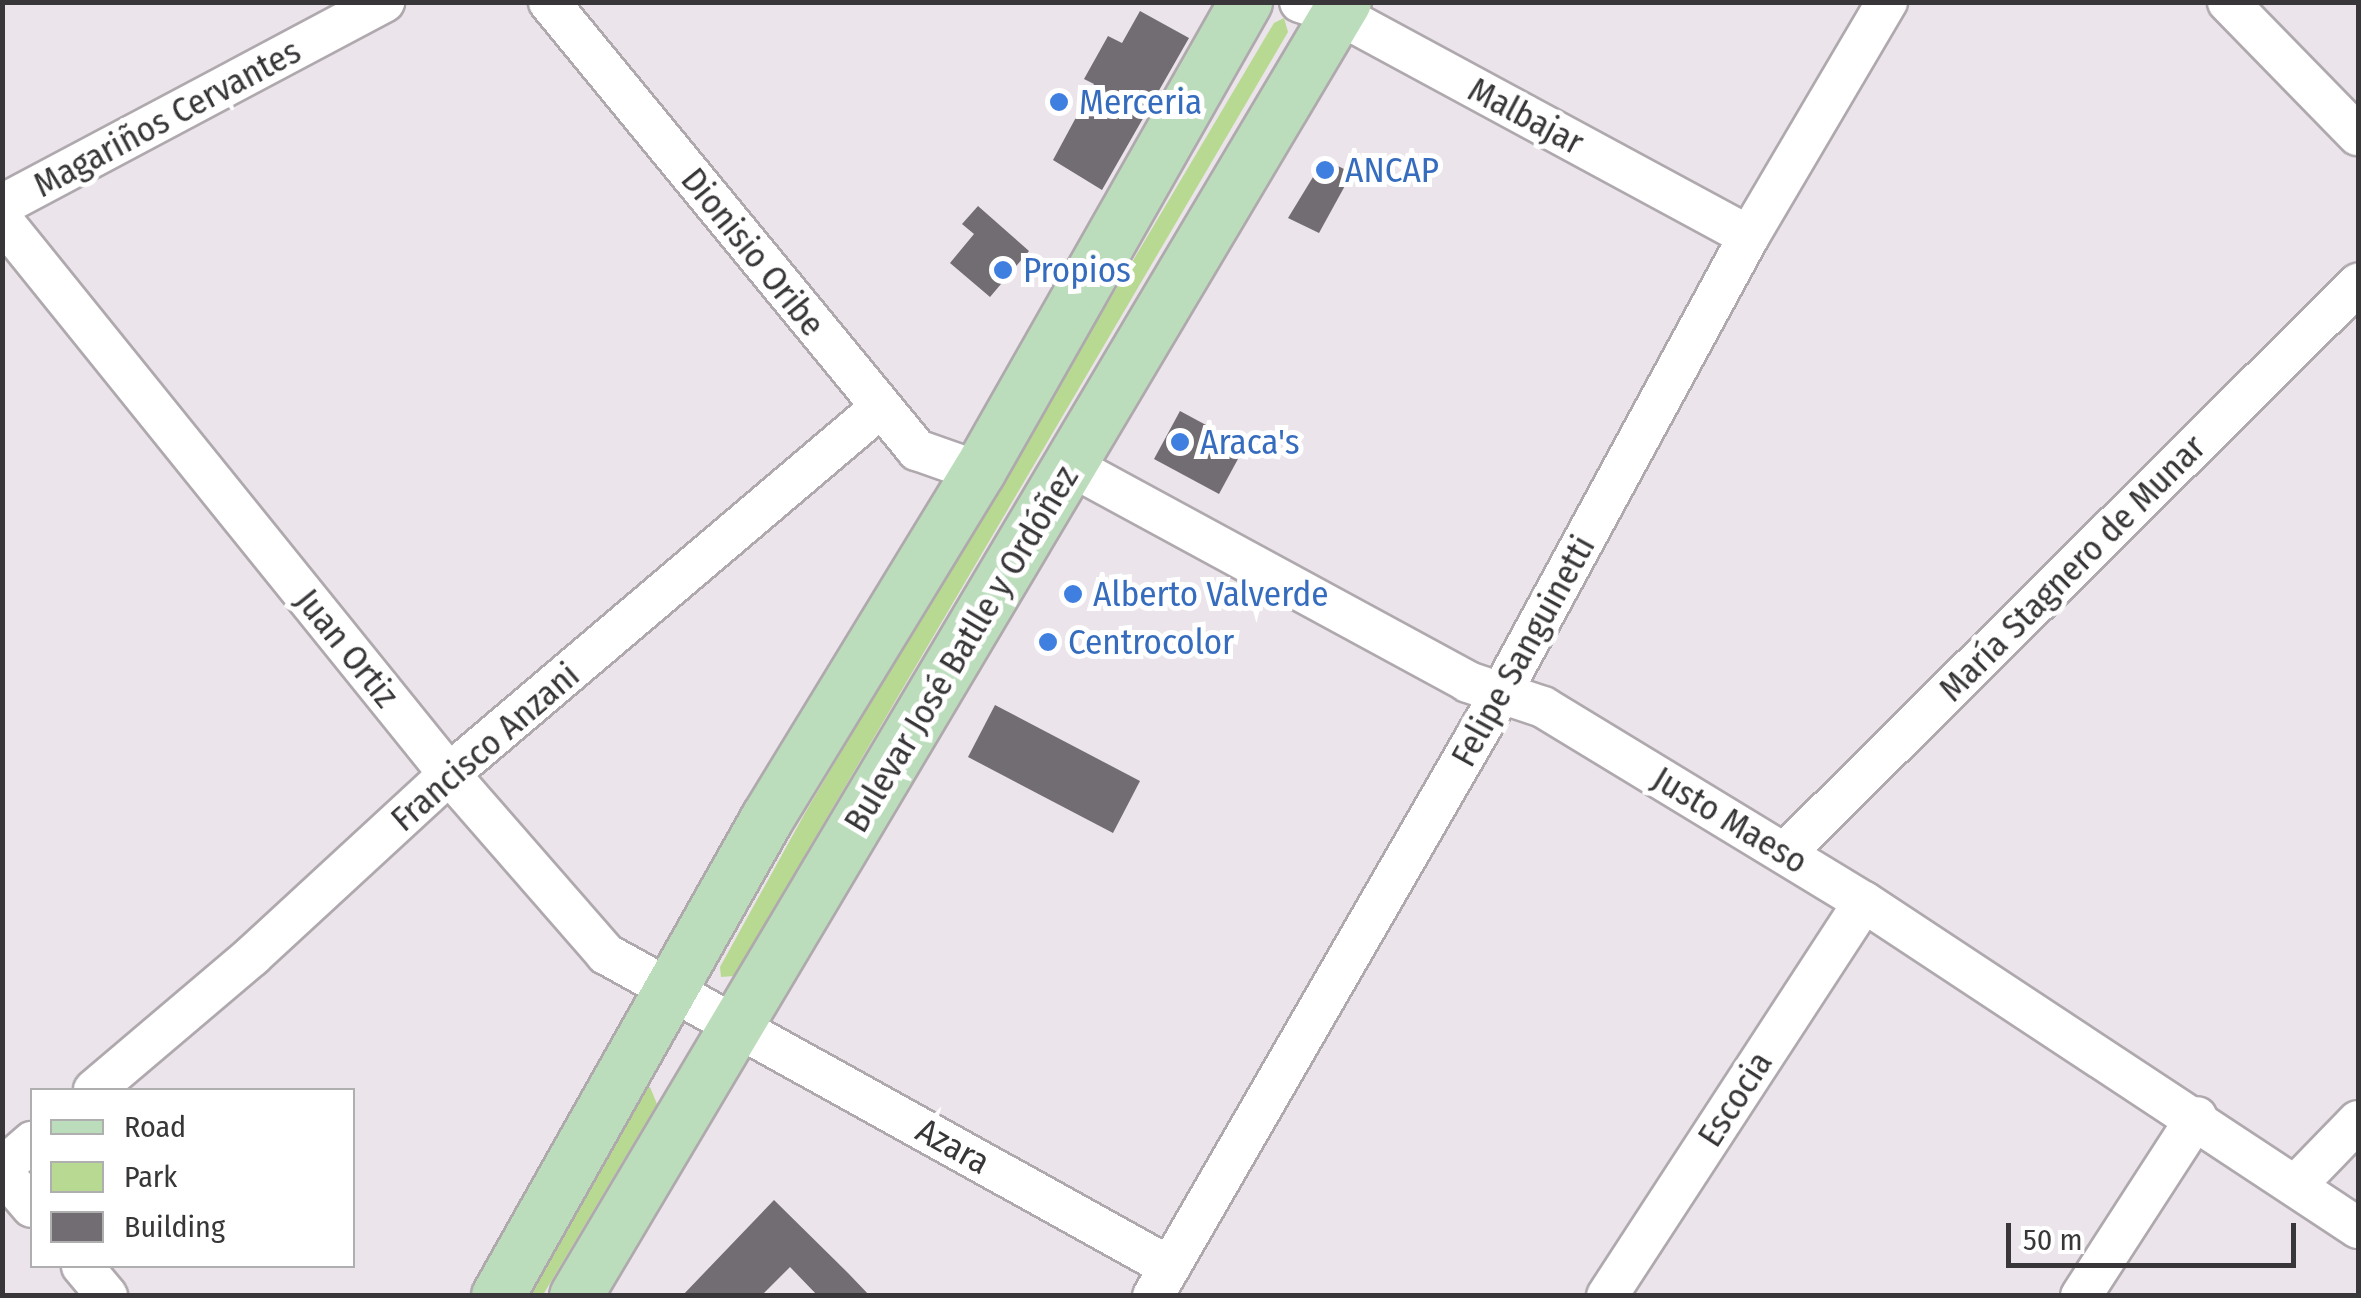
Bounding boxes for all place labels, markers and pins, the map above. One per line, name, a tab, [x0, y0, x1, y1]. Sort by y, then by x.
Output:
place label: Merceria	[1079, 81, 1202, 123]
marker: Merceria	[1048, 91, 1070, 113]
place label: ANCAP	[1345, 149, 1439, 191]
marker: ANCAP	[1314, 159, 1336, 181]
place label: Propios	[1023, 249, 1131, 291]
marker: Propios	[992, 259, 1014, 281]
place label: Araca's	[1200, 421, 1300, 463]
marker: Araca's	[1169, 431, 1191, 453]
place label: Alberto Valverde	[1093, 573, 1328, 615]
marker: Alberto Valverde	[1062, 583, 1084, 605]
place label: Centrocolor	[1068, 621, 1234, 663]
marker: Centrocolor	[1037, 631, 1059, 653]

